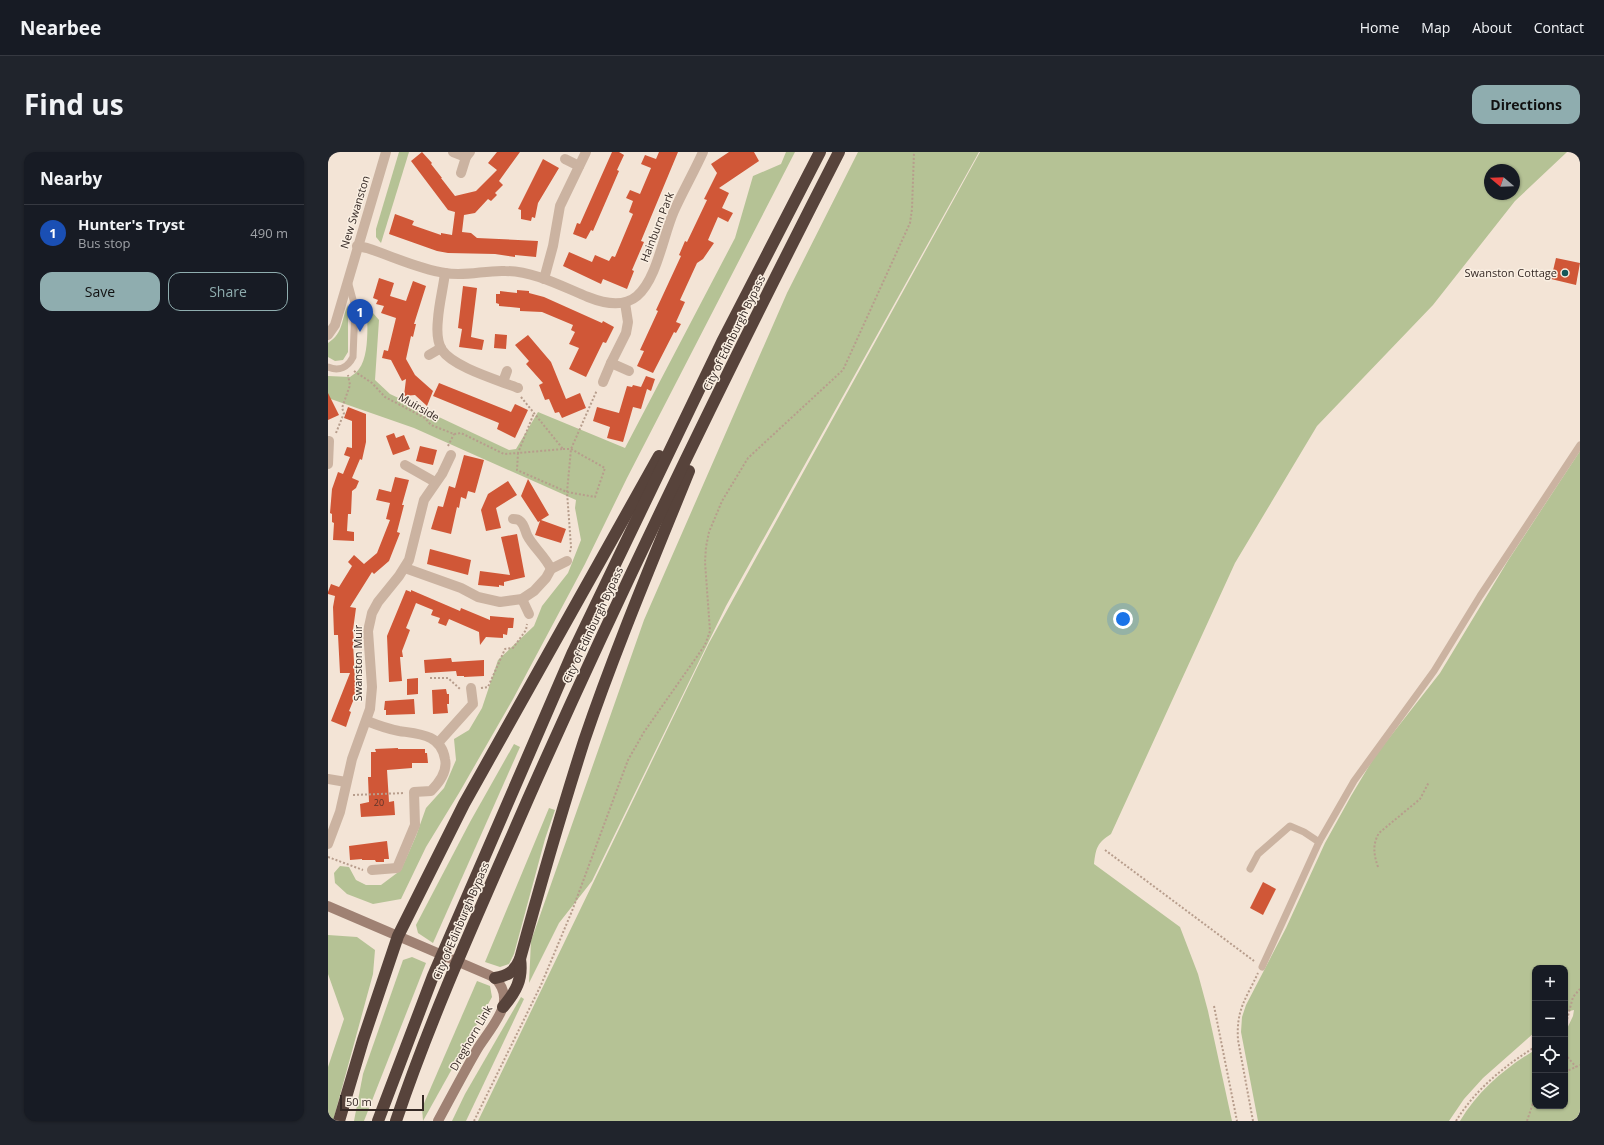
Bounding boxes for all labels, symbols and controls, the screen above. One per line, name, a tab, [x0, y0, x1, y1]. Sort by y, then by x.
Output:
text: Nearbee	[20, 15, 101, 41]
text: Home	[1360, 18, 1399, 37]
text: Map	[1421, 18, 1450, 37]
text: About	[1472, 18, 1512, 37]
text: Contact	[1534, 18, 1584, 37]
text: Find us	[24, 85, 124, 123]
button: Directions	[1472, 85, 1580, 124]
north arrow	[1484, 164, 1520, 200]
text: Nearby	[40, 167, 102, 190]
street label: New Swanston	[336, 173, 373, 250]
street label: Hainburn Park	[636, 189, 677, 264]
text: Hunter's Tryst	[78, 214, 185, 234]
text: 1	[49, 224, 57, 242]
text: 490 m	[250, 224, 288, 242]
text: Bus stop	[78, 234, 131, 252]
place label: Swanston Cottage	[1465, 265, 1557, 280]
marker: Swanston Cottage	[1560, 268, 1570, 278]
button: Save	[40, 272, 160, 311]
button: Share	[168, 272, 288, 311]
street label: City of Edinburgh Bypass	[699, 272, 768, 393]
pin: 1	[347, 299, 373, 332]
street label: Muirside	[396, 389, 442, 424]
street label: City of Edinburgh Bypass	[559, 564, 626, 686]
your location	[1113, 609, 1133, 629]
street label: Swanston Muir	[350, 624, 365, 701]
house number: 20	[374, 796, 384, 809]
street label: City of Edinburgh Bypass	[429, 859, 492, 982]
map controls	[1532, 965, 1568, 1109]
button: +	[1532, 965, 1568, 1001]
button: −	[1532, 1001, 1568, 1037]
street label: Dreghorn Link	[446, 1002, 495, 1073]
button: locate	[1532, 1037, 1568, 1073]
button: layers	[1532, 1073, 1568, 1109]
scale bar	[340, 1093, 424, 1112]
text: 50 m	[346, 1094, 372, 1109]

